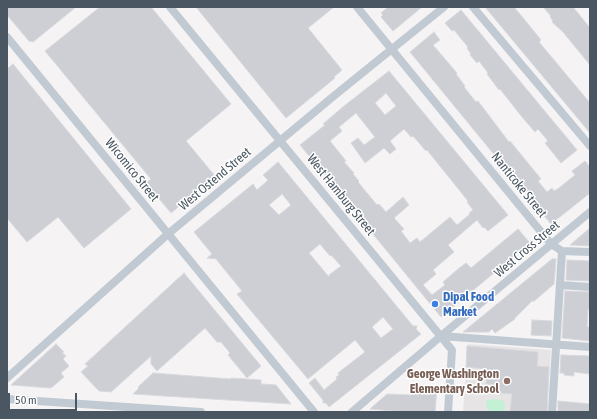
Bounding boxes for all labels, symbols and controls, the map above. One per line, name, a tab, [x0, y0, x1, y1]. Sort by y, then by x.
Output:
street label: Wicomico Street	[102, 135, 162, 205]
street label: West Ostend Street	[176, 144, 254, 214]
street label: Nanticoke Street	[488, 149, 550, 221]
street label: West Hamburg Street	[304, 151, 378, 239]
street label: West Cross Street	[491, 217, 563, 281]
place label: Dipal Food Market	[443, 289, 494, 320]
marker: Dipal Food Market	[430, 299, 440, 309]
place label: George Washington Elementary School	[407, 366, 499, 397]
marker: George Washington Elementary School	[502, 376, 512, 386]
scale bar	[10, 385, 79, 411]
text: 50 m	[15, 393, 37, 407]

